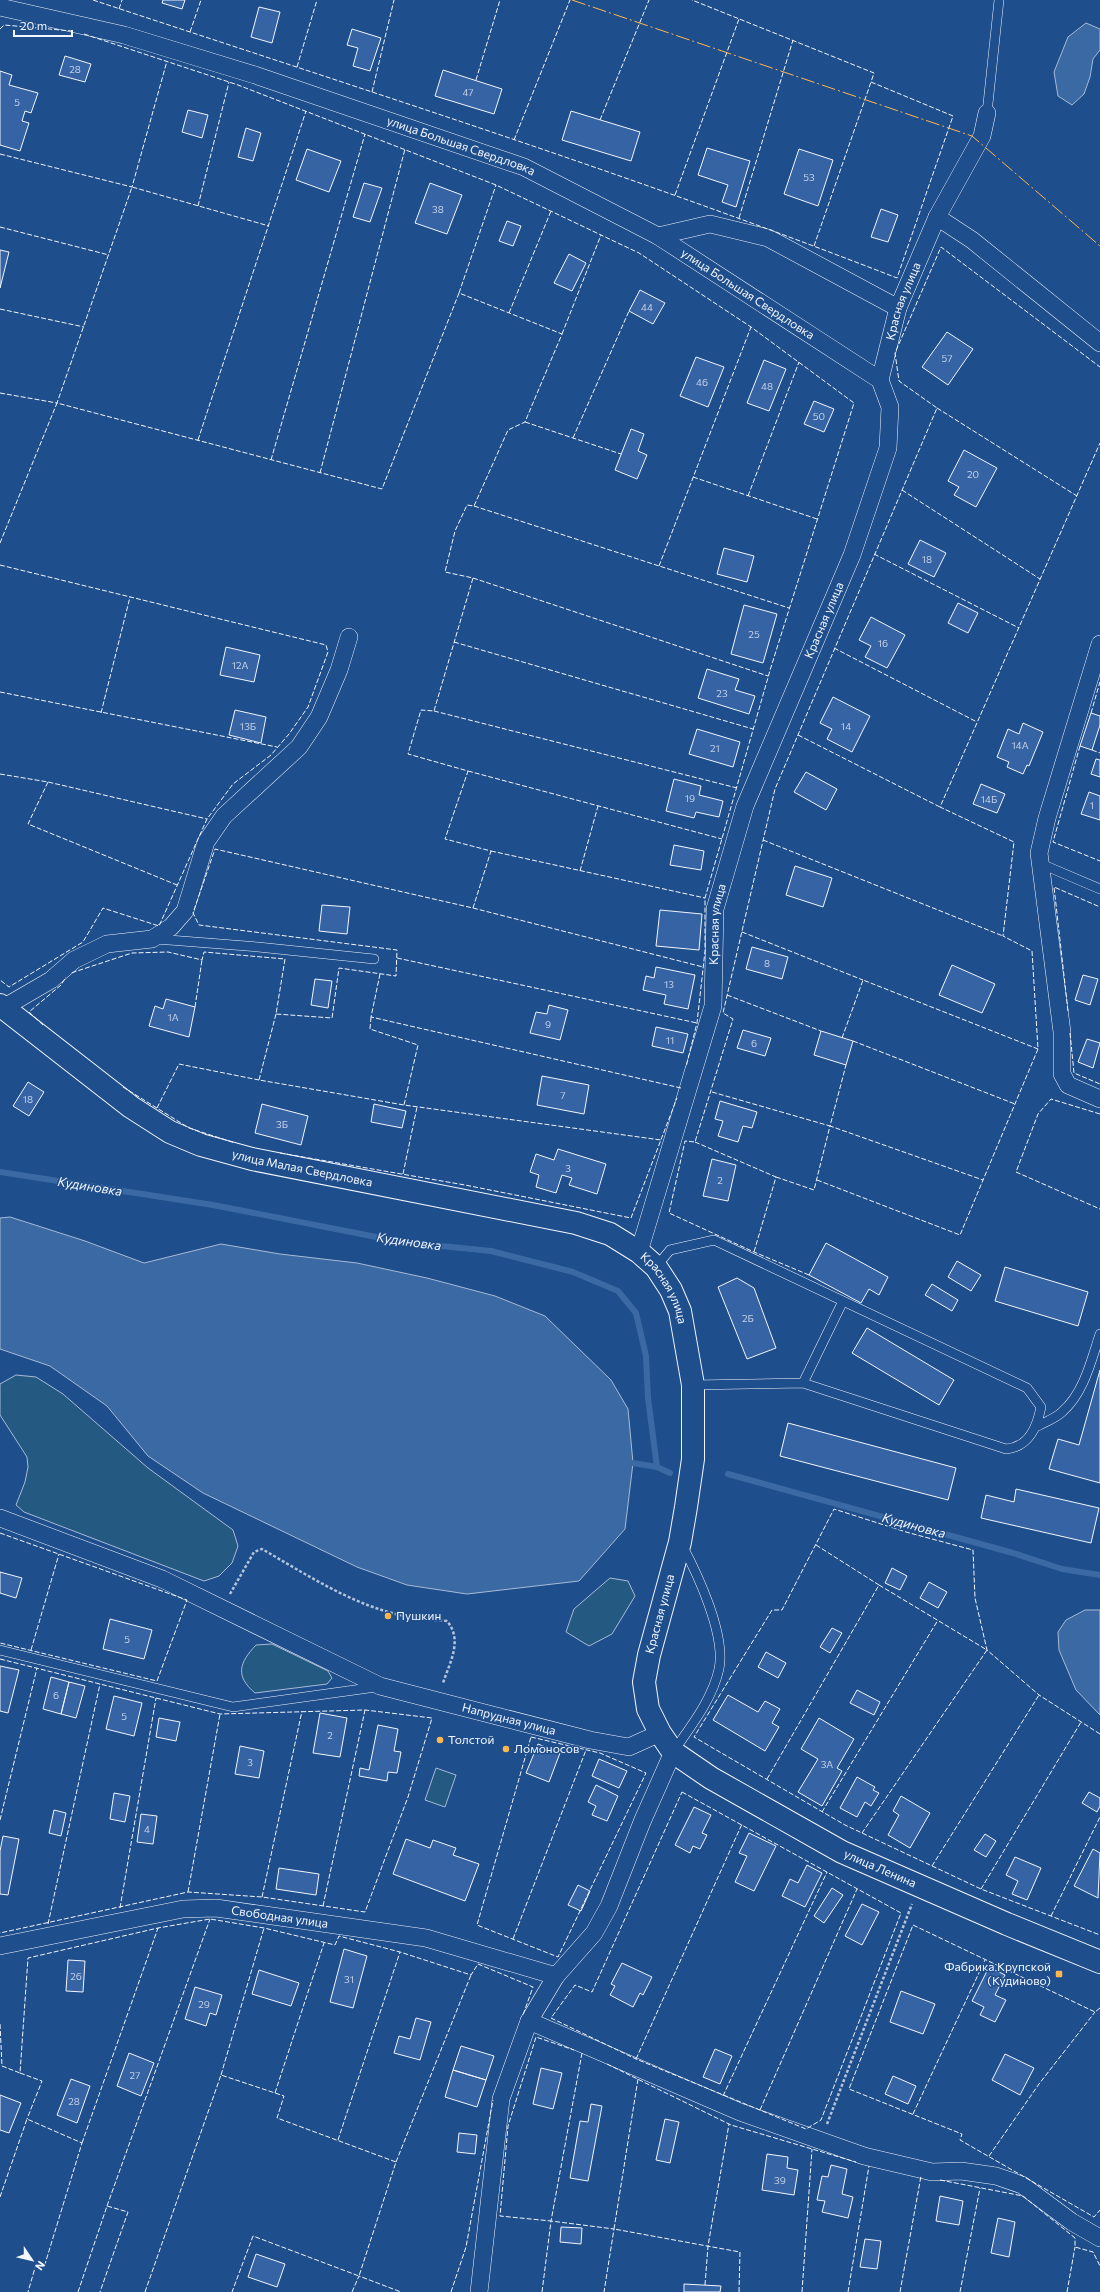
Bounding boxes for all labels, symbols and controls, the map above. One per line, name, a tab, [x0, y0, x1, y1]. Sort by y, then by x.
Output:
scale bar	[14, 12, 72, 38]
text: 20 m	[20, 18, 47, 32]
house number: 28	[69, 63, 81, 75]
house number: 47	[462, 86, 474, 98]
house number: 5	[14, 96, 20, 108]
street label: улица Большая Свердловка	[385, 113, 538, 178]
house number: 53	[803, 171, 815, 183]
house number: 38	[432, 203, 444, 215]
street label: улица Большая Свердловка	[679, 245, 818, 342]
street label: Красная улица	[882, 260, 923, 341]
house number: 44	[641, 301, 653, 313]
house number: 57	[941, 352, 953, 364]
house number: 46	[696, 376, 708, 388]
house number: 48	[761, 380, 773, 392]
house number: 50	[813, 410, 825, 422]
house number: 20	[967, 468, 979, 480]
house number: 18	[922, 553, 932, 565]
street label: Красная улица	[801, 580, 846, 660]
house number: 25	[748, 628, 760, 640]
house number: 16	[878, 637, 888, 649]
house number: 12А	[232, 659, 248, 671]
house number: 23	[716, 687, 728, 699]
house number: 13Б	[240, 720, 256, 732]
house number: 14	[841, 720, 851, 732]
house number: 14А	[1011, 739, 1029, 751]
house number: 21	[710, 742, 720, 754]
house number: 19	[685, 792, 695, 804]
house number: 14Б	[981, 793, 997, 805]
house number: 1	[1090, 799, 1094, 811]
street label: Красная улица	[706, 882, 728, 965]
house number: 8	[764, 957, 770, 969]
house number: 13	[664, 978, 674, 990]
house number: 1А	[167, 1011, 179, 1023]
house number: 9	[545, 1018, 551, 1030]
house number: 11	[666, 1034, 674, 1046]
house number: 6	[751, 1037, 757, 1049]
house number: 7	[560, 1089, 566, 1101]
house number: 18	[23, 1093, 33, 1105]
house number: 3Б	[276, 1118, 288, 1130]
street label: улица Малая Свердловка	[231, 1146, 374, 1189]
house number: 3	[565, 1162, 571, 1174]
water label: Кудиновка	[57, 1173, 124, 1199]
house number: 2	[717, 1174, 723, 1186]
water label: Кудиновка	[376, 1229, 443, 1253]
street label: Красная улица	[638, 1249, 690, 1325]
house number: 2Б	[742, 1312, 754, 1324]
water label: Кудиновка	[880, 1509, 948, 1541]
street label: Красная улица	[642, 1572, 676, 1655]
place label: Пушкин	[396, 1608, 441, 1622]
marker: Пушкин	[383, 1611, 393, 1621]
house number: 5	[124, 1633, 130, 1645]
house number: 6	[53, 1689, 59, 1701]
street label: Напрудная улица	[461, 1699, 558, 1737]
house number: 5	[121, 1710, 127, 1722]
house number: 2	[327, 1729, 333, 1741]
place label: Толстой	[448, 1732, 494, 1746]
marker: Толстой	[435, 1735, 445, 1745]
place label: Ломоносов	[514, 1741, 579, 1755]
marker: Ломоносов	[501, 1744, 511, 1754]
house number: 3	[247, 1756, 253, 1768]
house number: 3А	[821, 1758, 833, 1770]
house number: 4	[144, 1823, 150, 1835]
street label: улица Ленина	[842, 1846, 919, 1890]
street label: Свободная улица	[230, 1902, 329, 1930]
place label: Фабрика Крупской (Кудиново)	[944, 1959, 1051, 1987]
marker: Фабрика Крупской (Кудиново)	[1054, 1969, 1064, 1979]
house number: 26	[70, 1970, 82, 1982]
house number: 31	[344, 1973, 354, 1985]
house number: 29	[198, 1998, 210, 2010]
house number: 27	[130, 2069, 140, 2081]
house number: 28	[68, 2095, 80, 2107]
house number: 39	[774, 2174, 786, 2186]
north arrow	[12, 2240, 52, 2280]
text: N	[33, 2259, 48, 2273]

